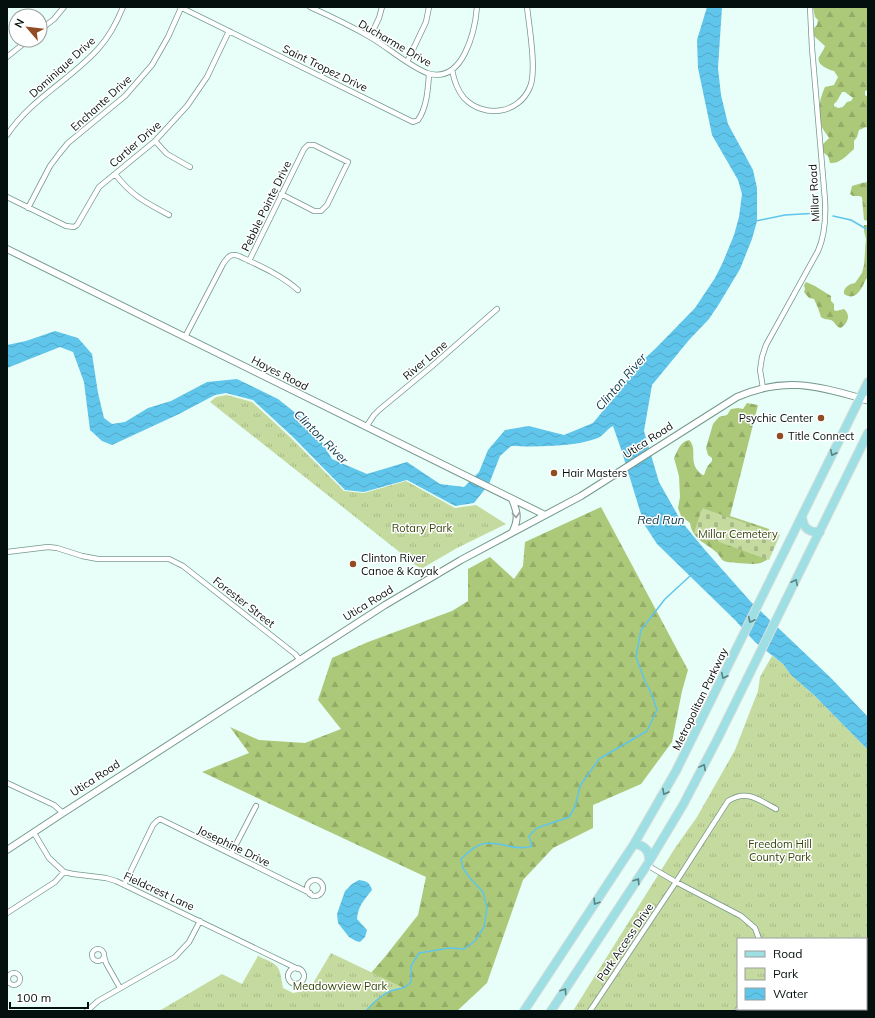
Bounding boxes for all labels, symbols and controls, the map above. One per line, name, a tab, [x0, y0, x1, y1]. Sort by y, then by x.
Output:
north arrow	[8, 8, 48, 48]
text: N	[11, 16, 27, 30]
street label: Ducharme Drive	[356, 16, 434, 70]
street label: Dominique Drive	[26, 34, 98, 100]
street label: Saint Tropez Drive	[280, 41, 370, 95]
street label: Enchante Drive	[68, 72, 134, 134]
street label: Cartier Drive	[106, 118, 164, 170]
street label: Pebble Pointe Drive	[238, 158, 294, 254]
street label: Millar Road	[805, 164, 823, 222]
street label: River Lane	[400, 337, 450, 383]
water label: Clinton River	[592, 350, 650, 413]
street label: Hayes Road	[249, 353, 311, 393]
water label: Clinton River	[291, 406, 352, 467]
place label: Psychic Center	[739, 411, 813, 425]
marker: Psychic Center	[816, 413, 826, 423]
street label: Utica Road	[621, 419, 675, 461]
place label: Title Connect	[788, 429, 854, 443]
marker: Title Connect	[775, 431, 785, 441]
one-way arrow	[830, 449, 838, 456]
place label: Hair Masters	[562, 466, 627, 480]
marker: Hair Masters	[549, 468, 559, 478]
one-way arrow	[512, 512, 521, 518]
water label: Red Run	[637, 512, 685, 527]
park label: Rotary Park	[392, 521, 453, 535]
park label: Millar Cemetery	[698, 527, 778, 541]
place label: Clinton River Canoe & Kayak	[361, 551, 439, 578]
marker: Clinton River Canoe & Kayak	[348, 559, 358, 569]
street label: Forester Street	[210, 574, 278, 631]
one-way arrow	[790, 579, 798, 586]
street label: Utica Road	[340, 582, 396, 624]
one-way arrow	[748, 616, 756, 624]
street label: Metropolitan Parkway	[669, 645, 731, 752]
one-way arrow	[721, 672, 729, 679]
street label: Utica Road	[68, 757, 122, 799]
one-way arrow	[698, 764, 706, 771]
one-way arrow	[662, 787, 669, 795]
street label: Josephine Drive	[195, 822, 273, 870]
park label: Freedom Hill County Park	[748, 837, 812, 864]
street label: Fieldcrest Lane	[121, 868, 197, 914]
one-way arrow	[632, 878, 639, 885]
one-way arrow	[593, 898, 601, 905]
street label: Park Access Drive	[594, 900, 656, 984]
legend	[737, 938, 867, 1010]
text: Road	[773, 946, 802, 961]
text: Park	[773, 966, 799, 981]
park label: Meadowview Park	[293, 979, 388, 993]
scale bar	[10, 984, 88, 1010]
text: Water	[773, 986, 809, 1001]
one-way arrow	[559, 988, 566, 995]
text: 100 m	[16, 990, 51, 1005]

